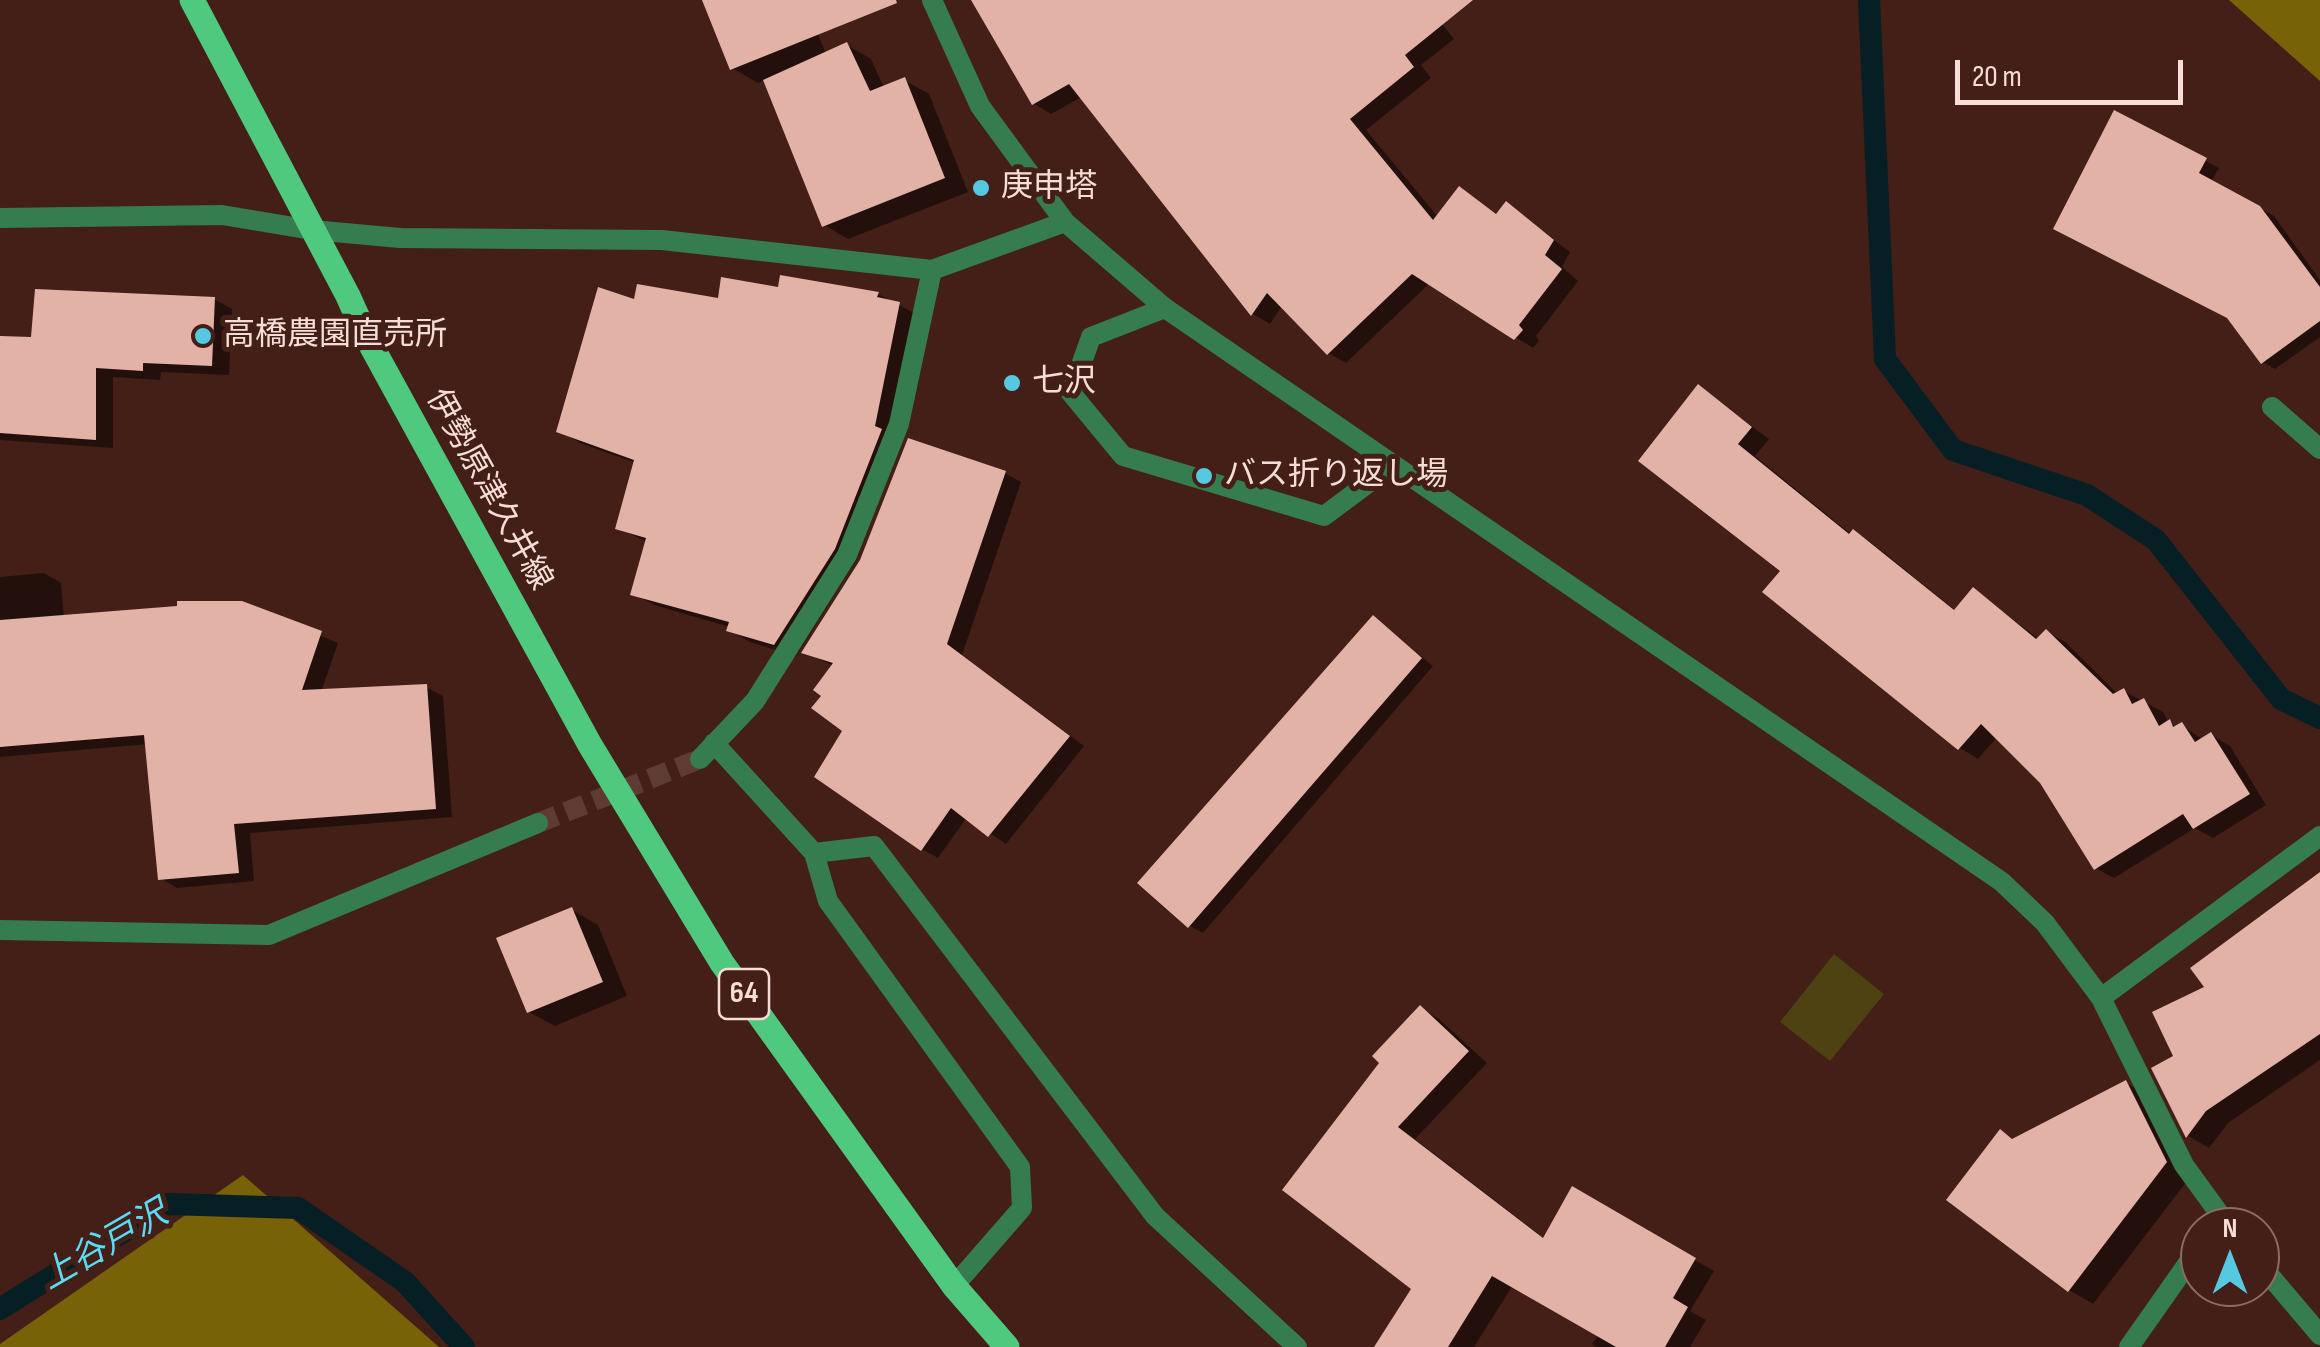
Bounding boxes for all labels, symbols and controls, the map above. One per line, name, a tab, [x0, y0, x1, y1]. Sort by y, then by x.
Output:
scale bar	[1960, 40, 2188, 102]
text: 20 m	[1972, 59, 2022, 95]
place label: 庚申塔	[1001, 169, 1097, 207]
marker: 庚申塔	[970, 177, 992, 199]
place label: 高橋農園直売所	[223, 317, 447, 355]
marker: 高橋農園直売所	[192, 325, 214, 347]
place label: 七沢	[1032, 364, 1096, 402]
marker: 七沢	[1001, 372, 1023, 394]
street label: 伊勢原津久井線	[417, 383, 559, 597]
place label: バス折り返し場	[1224, 457, 1448, 495]
marker: バス折り返し場	[1193, 465, 1215, 487]
road number: 64	[719, 969, 769, 1019]
water label: 上谷戸沢	[34, 1194, 176, 1300]
north arrow	[2180, 1207, 2280, 1307]
text: N	[2223, 1212, 2237, 1245]

